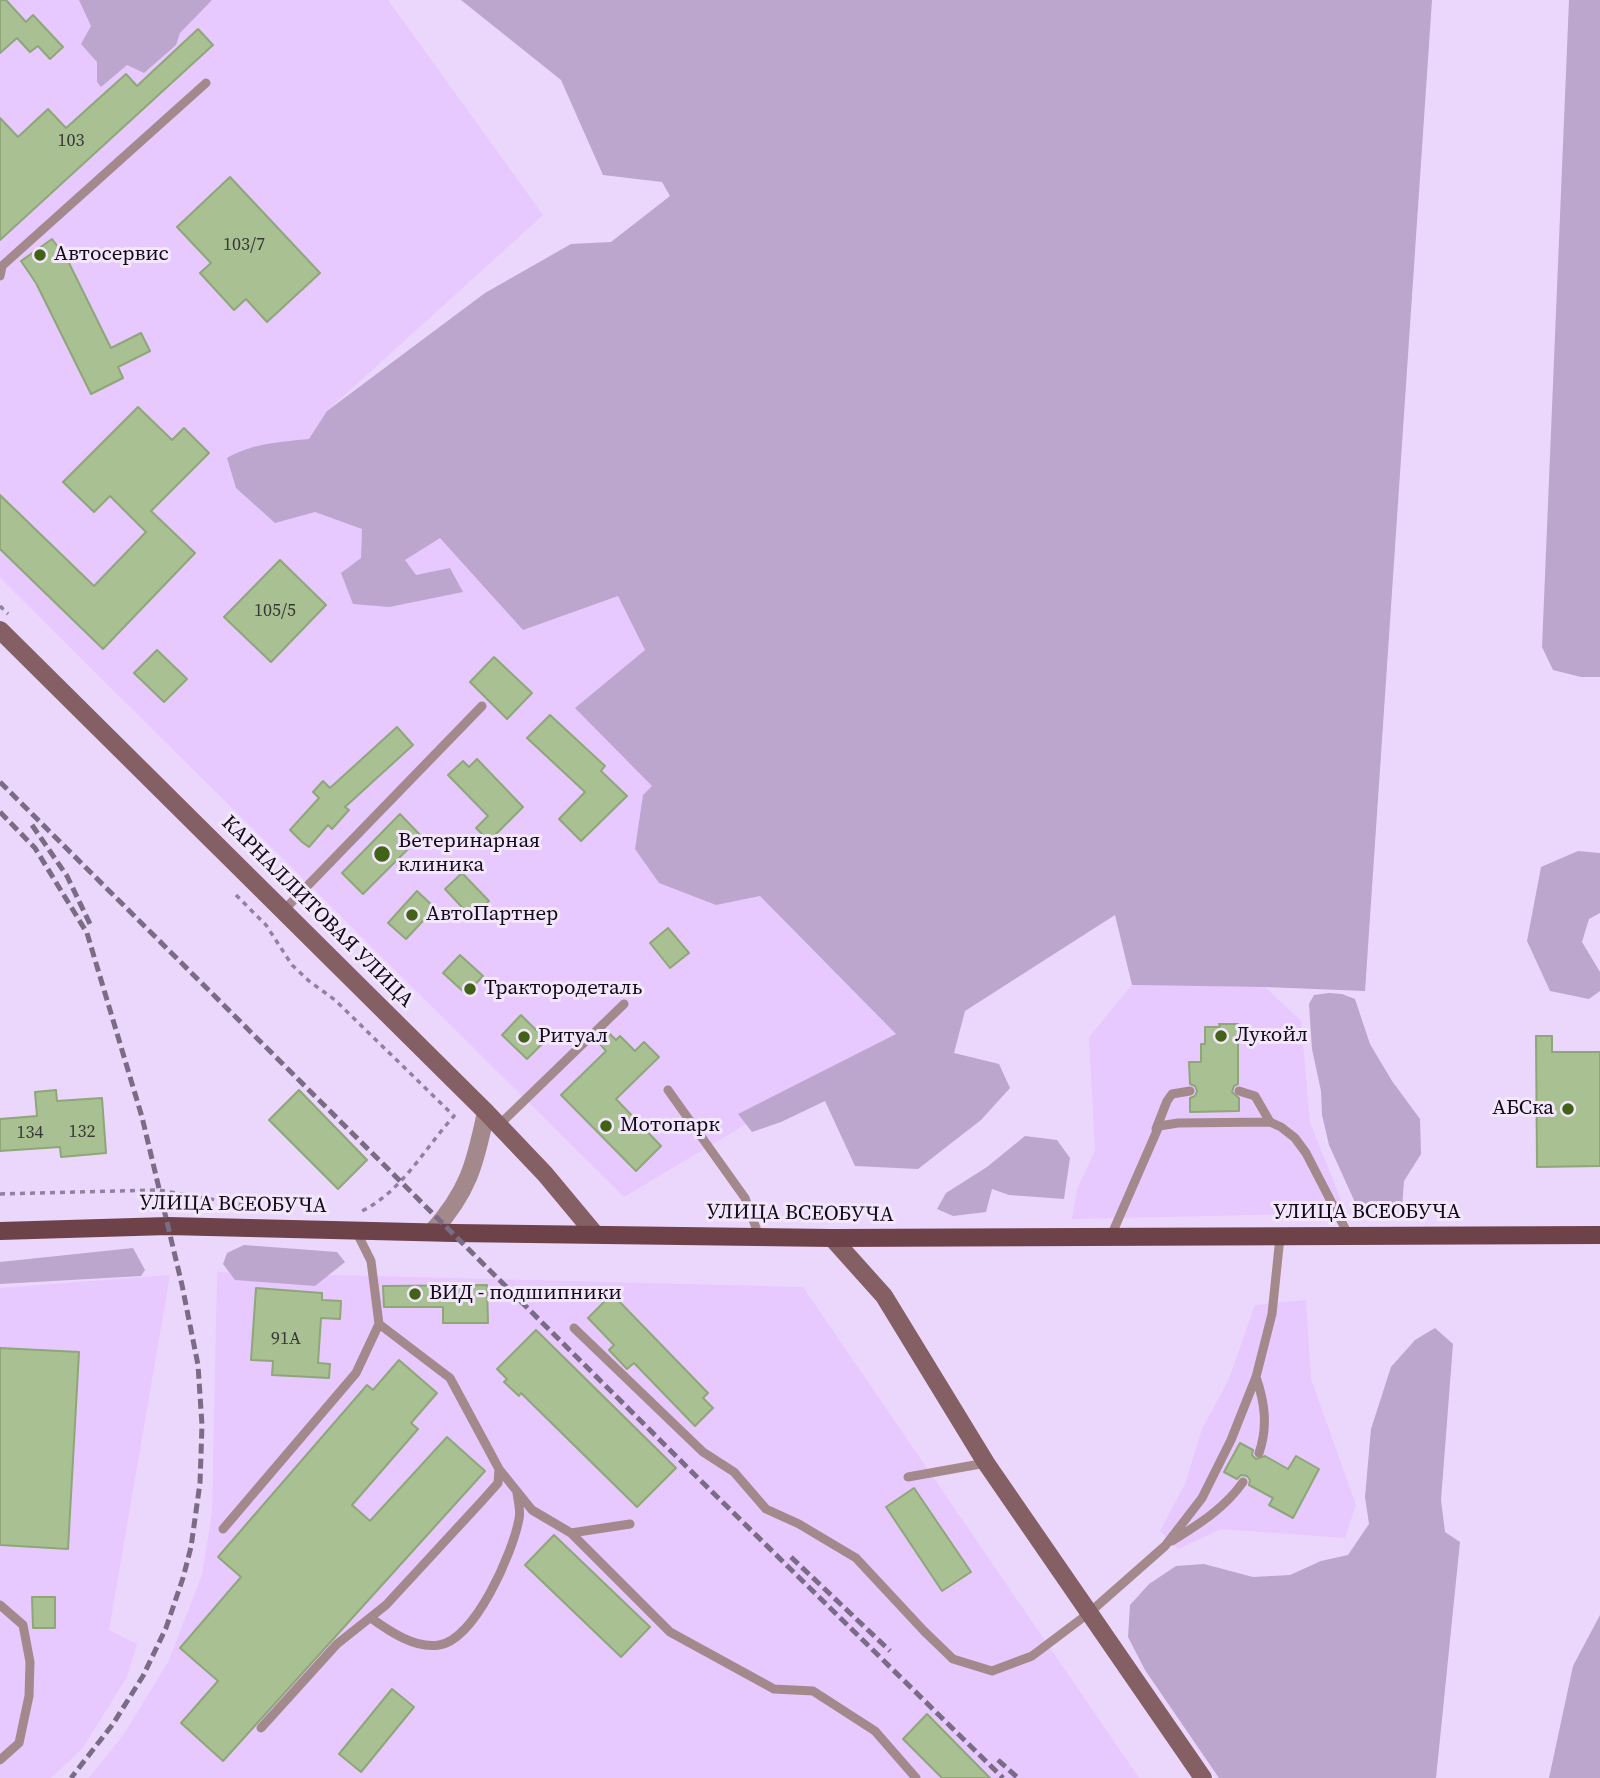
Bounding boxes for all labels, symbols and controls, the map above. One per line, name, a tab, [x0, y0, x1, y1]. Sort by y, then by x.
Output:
house number: 103	[58, 130, 84, 152]
house number: 103/7	[223, 234, 265, 256]
place label: Автосервис	[54, 242, 169, 268]
marker: Автосервис	[32, 247, 48, 263]
house number: 105/5	[254, 600, 296, 622]
street label: КАРНАЛЛИТОВАЯ УЛИЦА	[216, 811, 418, 1013]
place label: Ветеринарная клиника	[398, 829, 540, 879]
marker: Ветеринарная клиника	[372, 844, 392, 864]
place label: АвтоПартнер	[426, 902, 558, 928]
marker: АвтоПартнер	[404, 907, 420, 923]
place label: Трактородеталь	[484, 976, 642, 1002]
marker: Трактородеталь	[462, 981, 478, 997]
place label: Лукойл	[1235, 1023, 1308, 1049]
place label: Ритуал	[538, 1024, 608, 1050]
marker: Лукойл	[1213, 1028, 1229, 1044]
marker: Ритуал	[516, 1029, 532, 1045]
place label: АБСка	[1492, 1096, 1554, 1122]
marker: АБСка	[1560, 1101, 1576, 1117]
place label: Мотопарк	[620, 1113, 720, 1139]
marker: Мотопарк	[598, 1118, 614, 1134]
house number: 132	[69, 1121, 95, 1143]
house number: 134	[17, 1122, 43, 1144]
street label: УЛИЦА ВСЕОБУЧА	[139, 1191, 327, 1219]
street label: УЛИЦА ВСЕОБУЧА	[706, 1200, 894, 1228]
street label: УЛИЦА ВСЕОБУЧА	[1273, 1200, 1461, 1226]
place label: ВИД - подшипники	[429, 1281, 622, 1307]
marker: ВИД - подшипники	[407, 1286, 423, 1302]
house number: 91А	[271, 1328, 301, 1350]

